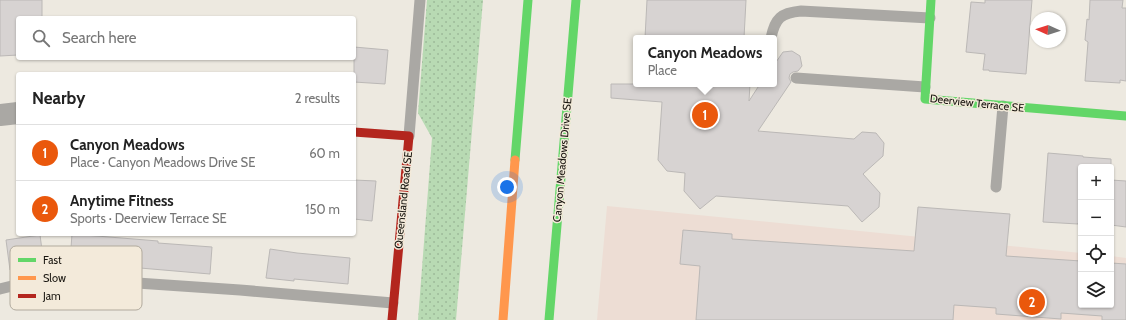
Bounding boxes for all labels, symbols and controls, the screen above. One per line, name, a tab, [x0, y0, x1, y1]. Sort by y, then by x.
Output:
north arrow	[1030, 12, 1066, 48]
search box	[16, 16, 356, 60]
icon: search	[30, 27, 52, 49]
text: Search here	[62, 29, 137, 47]
popup	[633, 35, 777, 87]
text: Canyon Meadows	[648, 44, 762, 62]
text: Place	[648, 62, 677, 78]
text: Nearby	[32, 88, 85, 108]
text: 2 results	[295, 90, 340, 106]
street label: Deerview Terrace SE	[929, 91, 1025, 115]
street label: Canyon Meadows Drive SE	[550, 97, 574, 223]
pin: 1	[692, 100, 718, 130]
text: Canyon Meadows	[70, 136, 185, 154]
text: 1	[43, 145, 47, 161]
text: 60 m	[309, 145, 340, 161]
street label: Queensland Road SE	[391, 151, 415, 249]
text: Place · Canyon Meadows Drive SE	[70, 154, 255, 170]
map controls	[1078, 164, 1114, 308]
button: +	[1078, 164, 1114, 200]
your location	[497, 177, 517, 197]
text: Anytime Fitness	[70, 192, 174, 210]
button: −	[1078, 200, 1114, 236]
text: 2	[42, 201, 48, 217]
text: 150 m	[305, 201, 340, 217]
text: Sports · Deerview Terrace SE	[70, 210, 227, 226]
button: locate	[1078, 236, 1114, 272]
legend	[10, 246, 142, 310]
text: Fast	[43, 253, 62, 267]
text: Slow	[43, 271, 66, 285]
button: layers	[1078, 272, 1114, 308]
pin: 2	[1019, 287, 1045, 317]
text: Jam	[42, 289, 61, 303]

